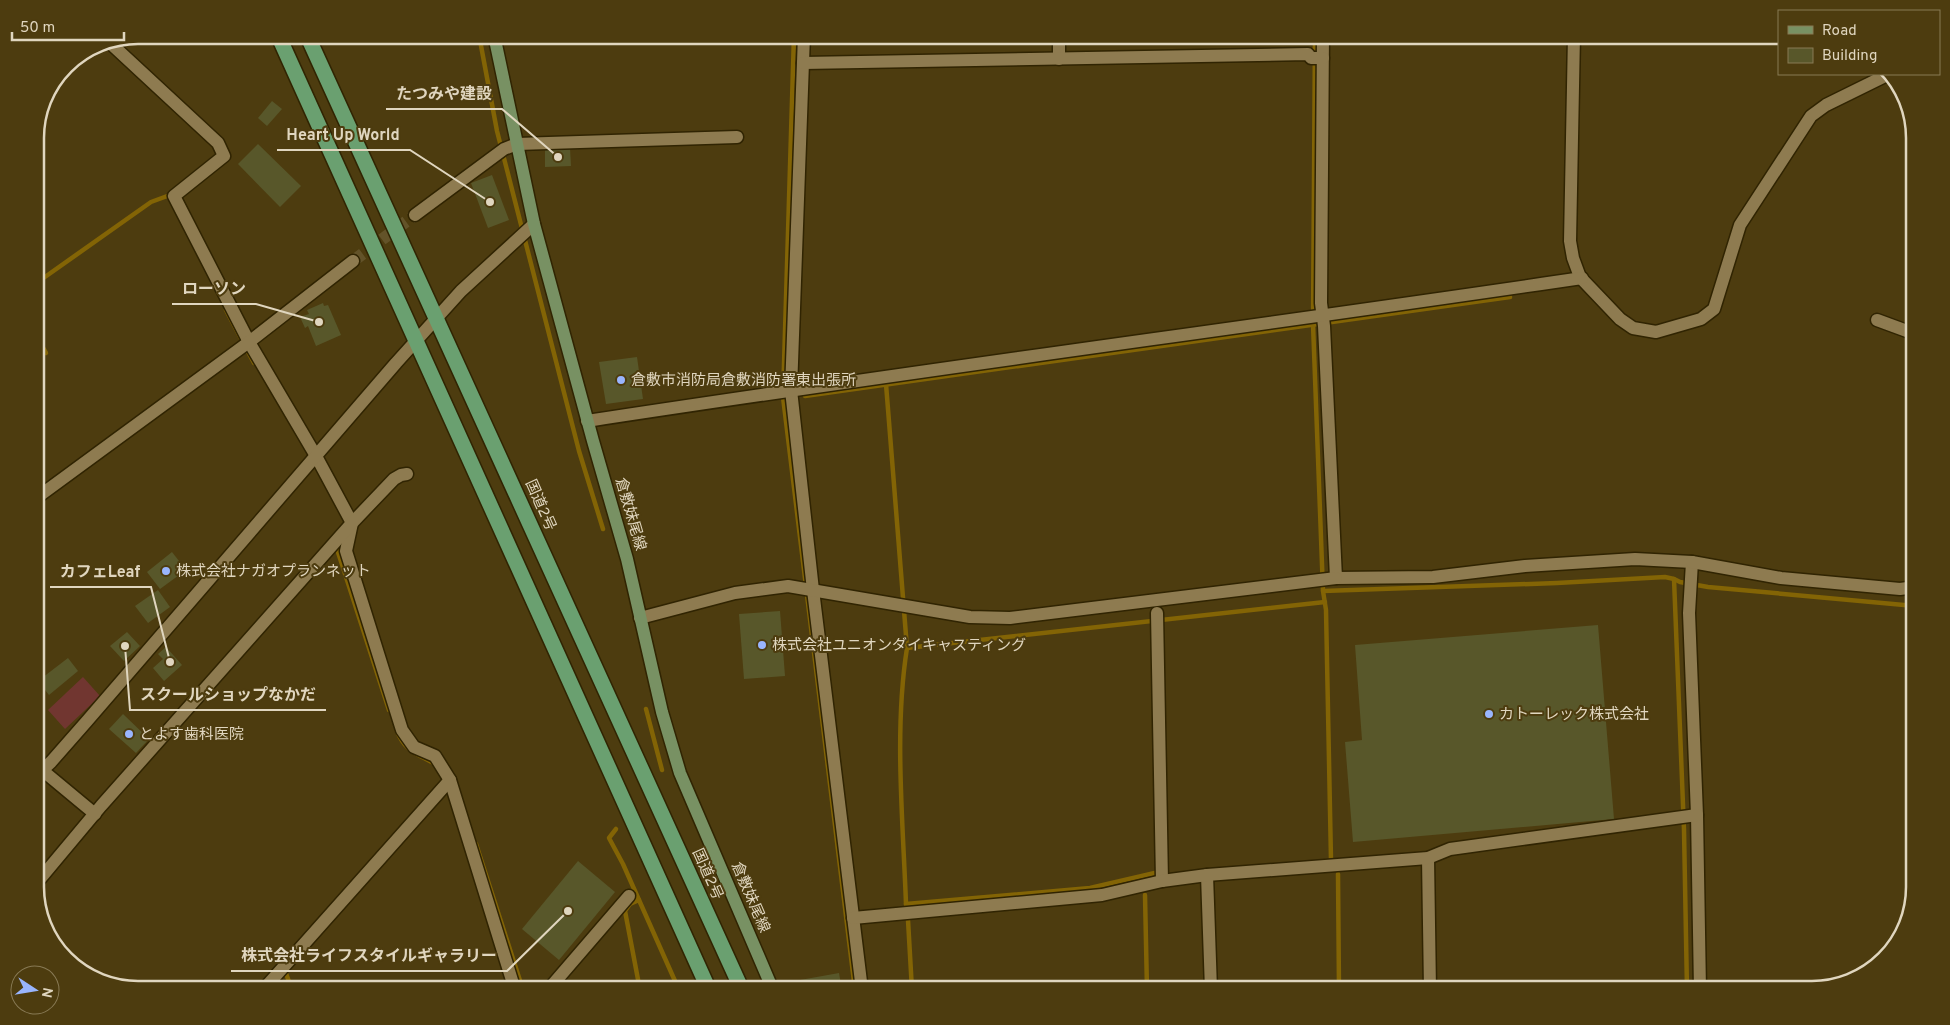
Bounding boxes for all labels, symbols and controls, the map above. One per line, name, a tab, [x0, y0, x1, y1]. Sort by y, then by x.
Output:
scale bar	[12, 10, 125, 42]
legend	[1778, 10, 1940, 75]
text: 50 m	[20, 19, 55, 38]
text: Road	[1822, 22, 1857, 41]
text: Building	[1822, 47, 1877, 66]
callout: たつみや建設	[386, 78, 502, 109]
text: たつみや建設	[396, 85, 492, 105]
callout: Heart Up World	[277, 119, 410, 150]
text: Heart Up World	[286, 126, 400, 146]
callout: ローソン	[172, 273, 256, 304]
text: ローソン	[182, 280, 246, 300]
place label: 倉敷市消防局倉敷消防署東出張所	[631, 371, 856, 391]
marker: 倉敷市消防局倉敷消防署東出張所	[615, 374, 627, 386]
street label: 倉敷妹尾線	[610, 475, 650, 553]
street label: 国道2号	[520, 477, 559, 534]
callout: カフェLeaf	[50, 556, 151, 587]
text: カフェLeaf	[60, 563, 141, 583]
place label: 株式会社ナガオプランネット	[176, 563, 371, 582]
marker: 株式会社ナガオプランネット	[160, 565, 172, 577]
place label: 株式会社ユニオンダイキャスティング	[772, 637, 1026, 656]
marker: 株式会社ユニオンダイキャスティング	[756, 639, 768, 651]
callout: スクールショップなかだ	[130, 679, 326, 710]
text: スクールショップなかだ	[140, 686, 316, 706]
place label: カトーレック株式会社	[1499, 706, 1649, 725]
marker: カトーレック株式会社	[1483, 708, 1495, 720]
place label: とよす歯科医院	[139, 726, 244, 745]
marker: とよす歯科医院	[123, 728, 135, 740]
street label: 国道2号	[687, 846, 726, 903]
street label: 倉敷妹尾線	[726, 859, 774, 936]
callout: 株式会社ライフスタイルギャラリー	[231, 940, 507, 971]
text: 株式会社ライフスタイルギャラリー	[241, 946, 497, 967]
north arrow	[10, 965, 60, 1015]
text: N	[37, 986, 56, 999]

